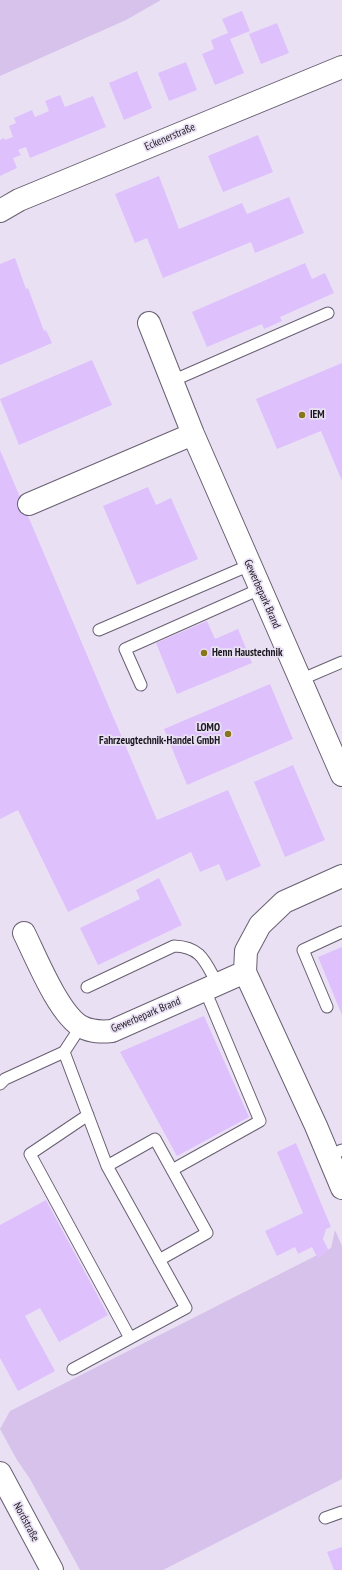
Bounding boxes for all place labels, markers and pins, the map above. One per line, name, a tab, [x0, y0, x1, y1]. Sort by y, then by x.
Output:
place label: IEM	[310, 408, 325, 422]
marker: IEM	[297, 410, 307, 420]
place label: Henn Haustechnik	[212, 646, 283, 660]
marker: Henn Haustechnik	[199, 648, 209, 658]
place label: LOMO Fahrzeugtechnik-Handel GmbH	[99, 721, 220, 747]
marker: LOMO Fahrzeugtechnik-Handel GmbH	[223, 729, 233, 739]

